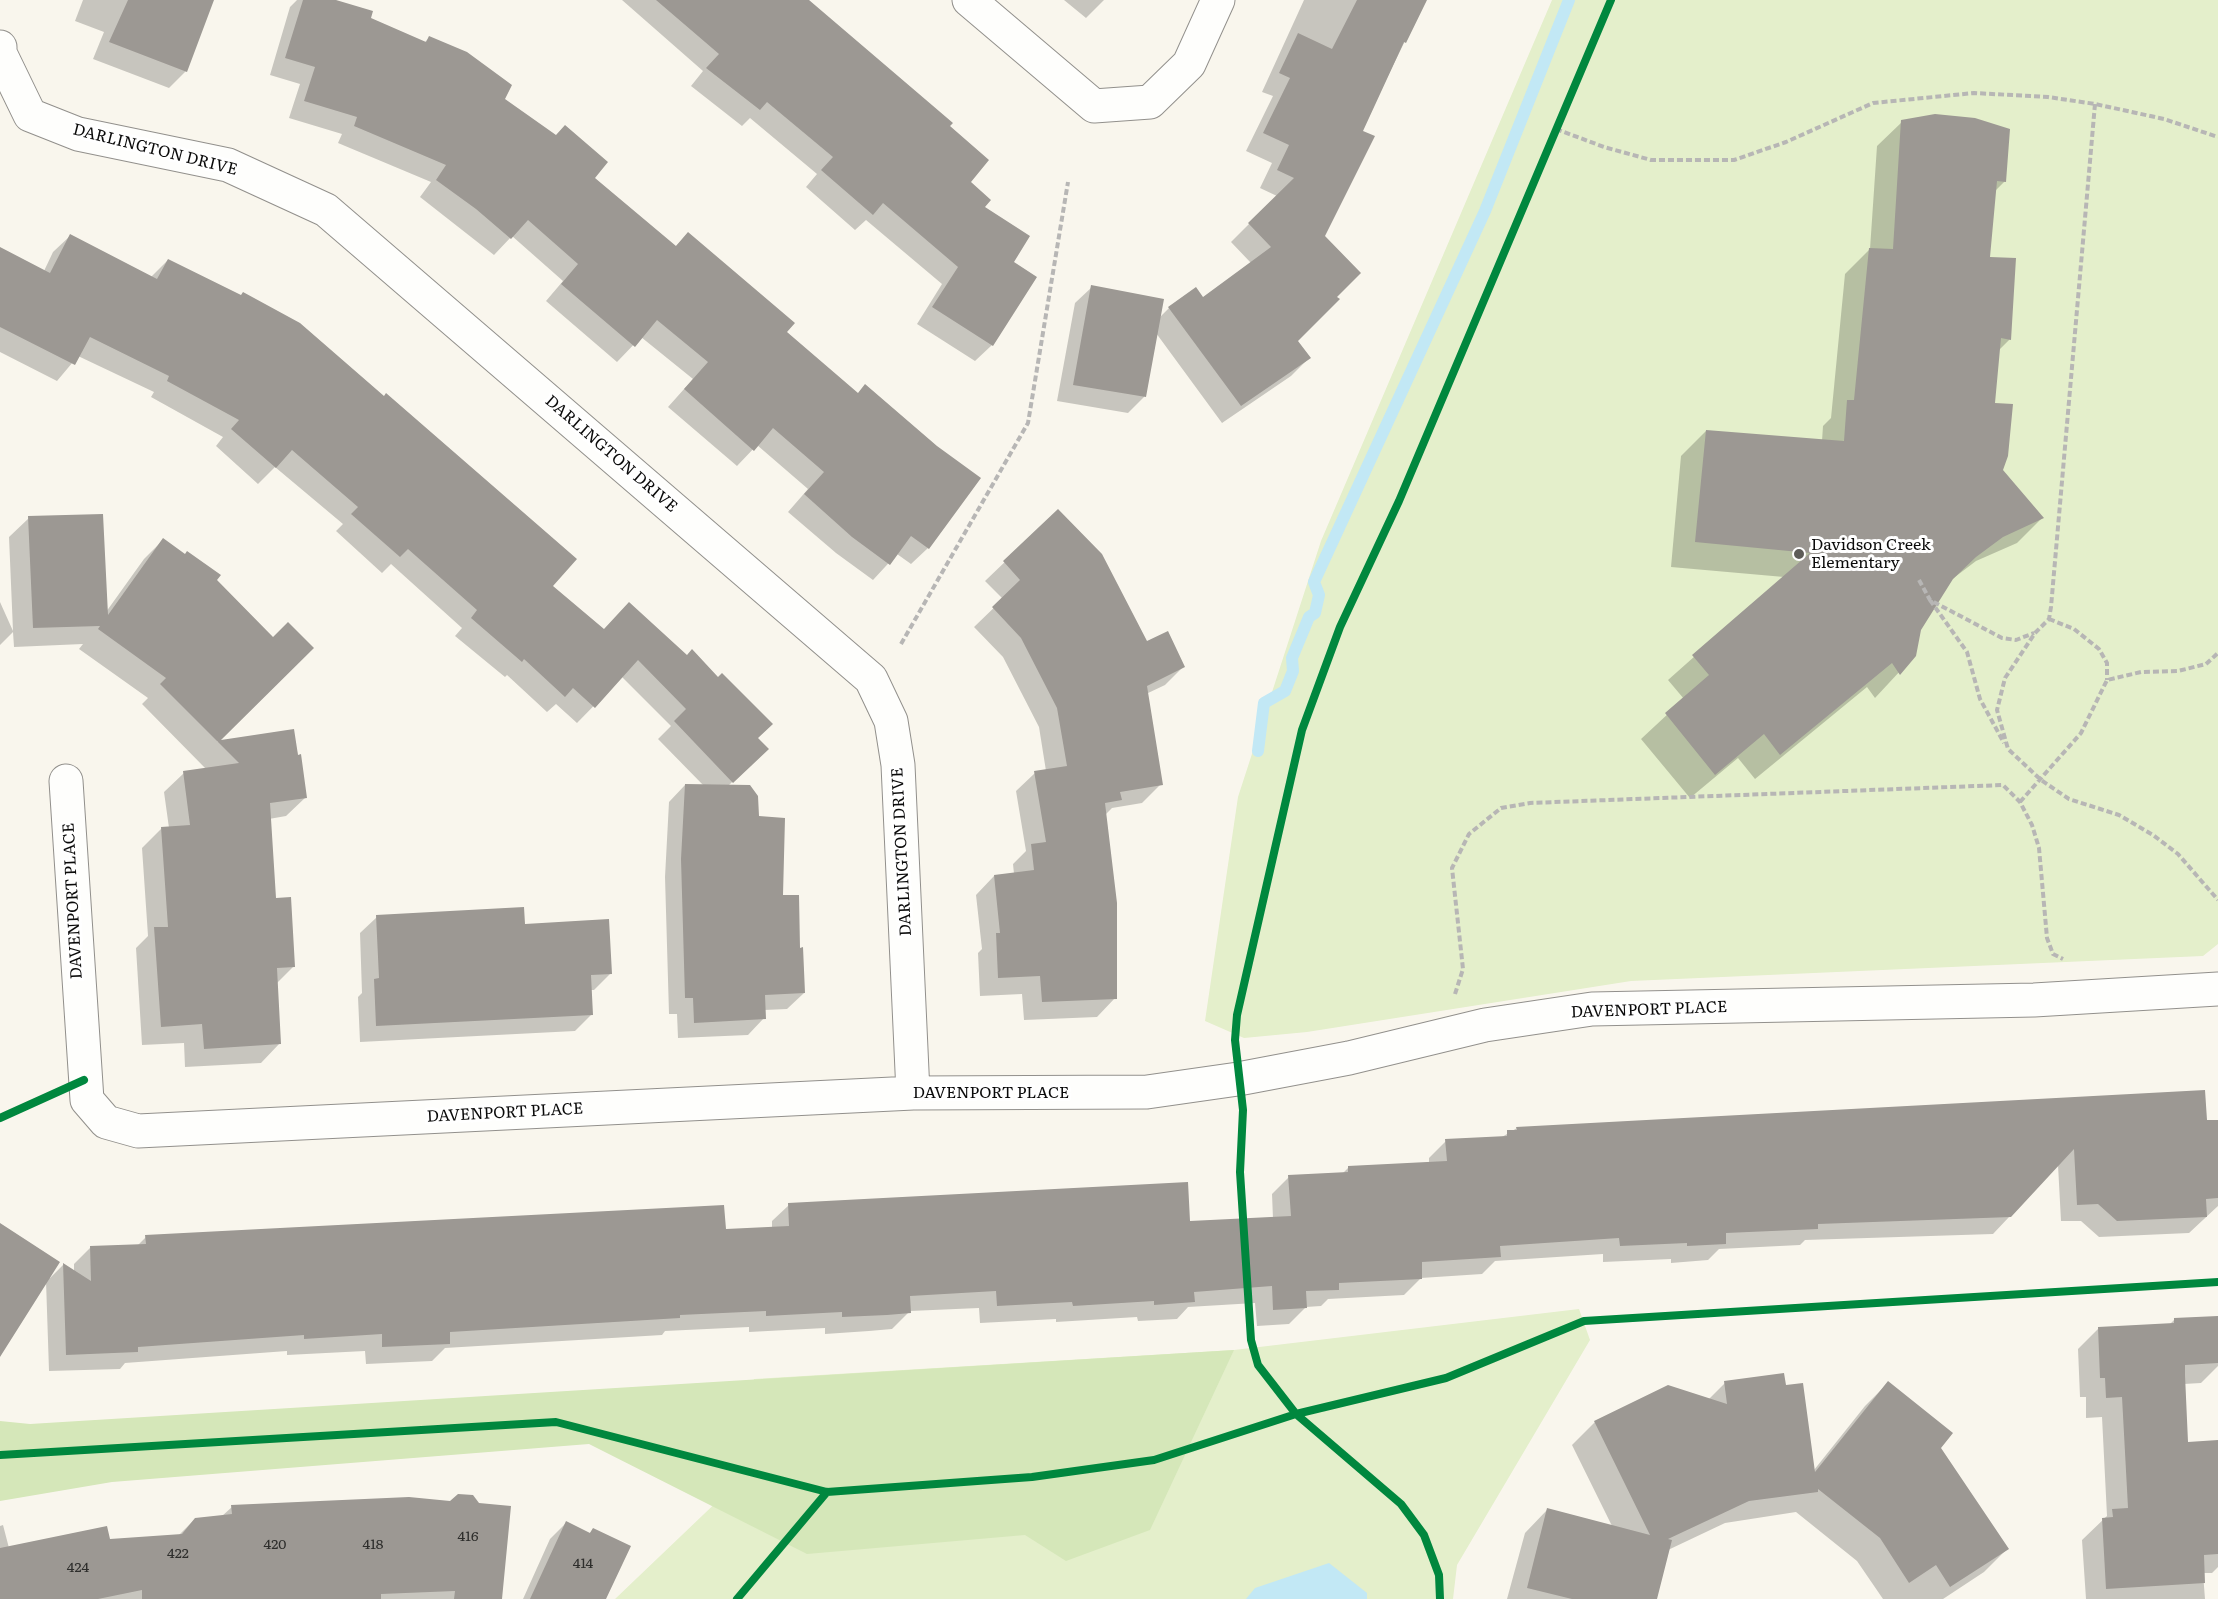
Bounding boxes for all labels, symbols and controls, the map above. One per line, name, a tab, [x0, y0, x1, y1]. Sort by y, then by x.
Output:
street label: DARLINGTON DRIVE	[71, 120, 239, 180]
street label: DARLINGTON DRIVE	[541, 391, 681, 517]
place label: Davidson Creek Elementary	[1811, 535, 1931, 573]
marker: Davidson Creek Elementary	[1792, 547, 1806, 561]
street label: DARLINGTON DRIVE	[888, 767, 916, 937]
street label: DAVENPORT PLACE	[59, 822, 87, 980]
street label: DAVENPORT PLACE	[1570, 998, 1728, 1022]
street label: DAVENPORT PLACE	[913, 1083, 1069, 1103]
street label: DAVENPORT PLACE	[426, 1099, 584, 1127]
house number: 416	[458, 1529, 478, 1545]
house number: 420	[264, 1537, 286, 1553]
house number: 418	[362, 1537, 384, 1553]
house number: 422	[167, 1546, 189, 1562]
house number: 414	[573, 1556, 593, 1572]
house number: 424	[67, 1560, 89, 1576]

